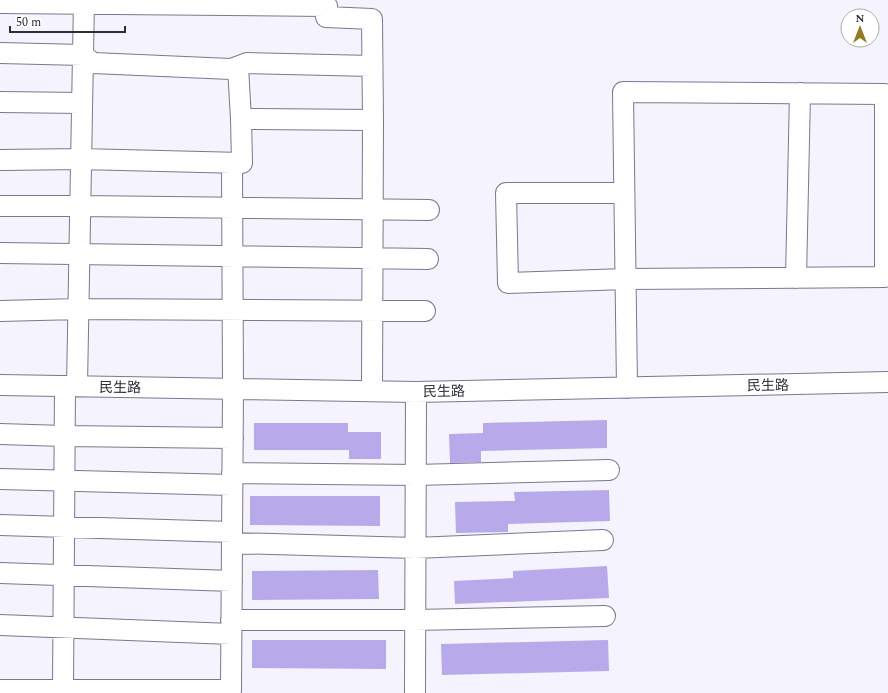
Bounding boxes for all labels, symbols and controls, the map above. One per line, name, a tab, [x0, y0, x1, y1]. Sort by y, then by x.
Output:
scale bar	[10, 8, 125, 34]
north arrow	[840, 8, 880, 48]
text: N	[856, 10, 865, 27]
text: 50 m	[16, 13, 41, 32]
street label: 民生路	[747, 375, 789, 396]
street label: 民生路	[99, 377, 141, 398]
street label: 民生路	[423, 381, 465, 402]

